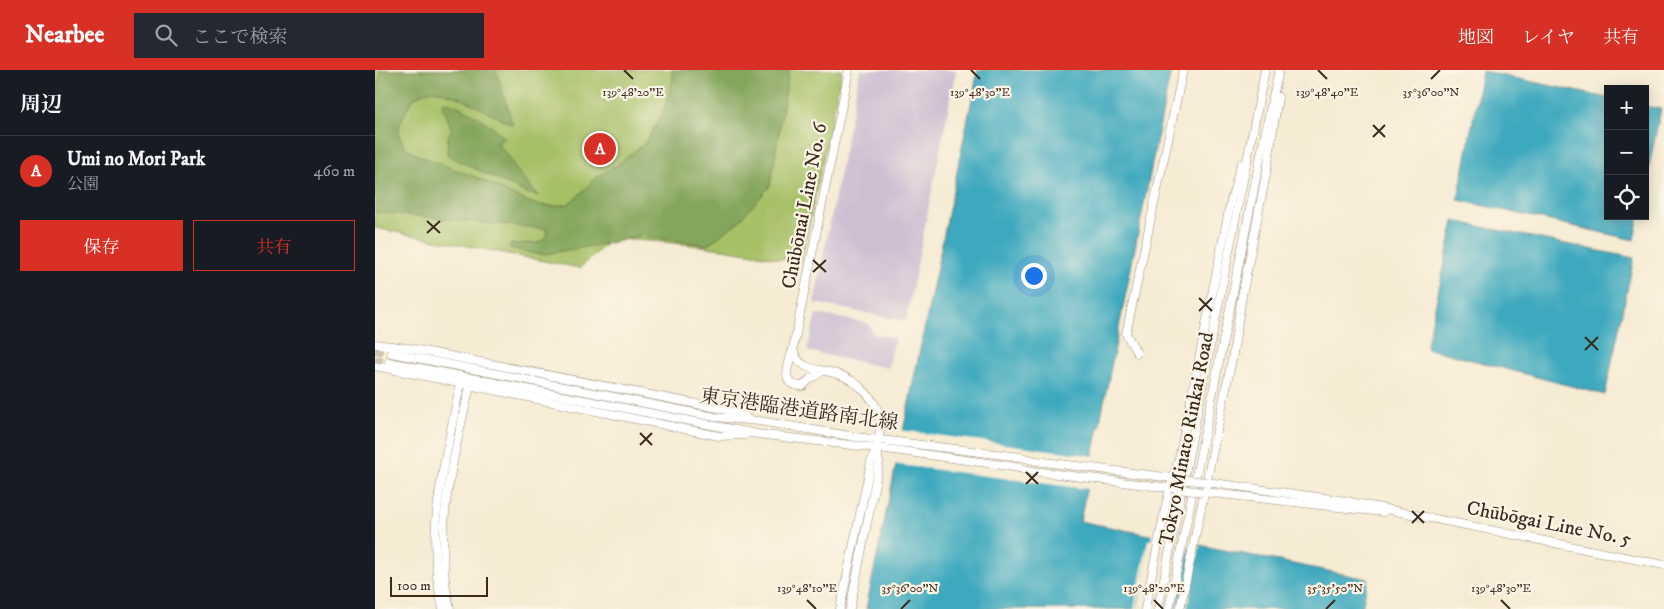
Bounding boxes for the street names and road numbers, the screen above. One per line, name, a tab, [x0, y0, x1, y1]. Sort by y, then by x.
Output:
street label: Chūbōnai Line No. 6	[777, 120, 833, 291]
street label: Tokyo Minato Rinkai Road	[1154, 330, 1220, 548]
street label: 東京港臨港道路南北線	[698, 384, 900, 436]
street label: Chūbōgai Line No. 5	[1464, 496, 1634, 552]

